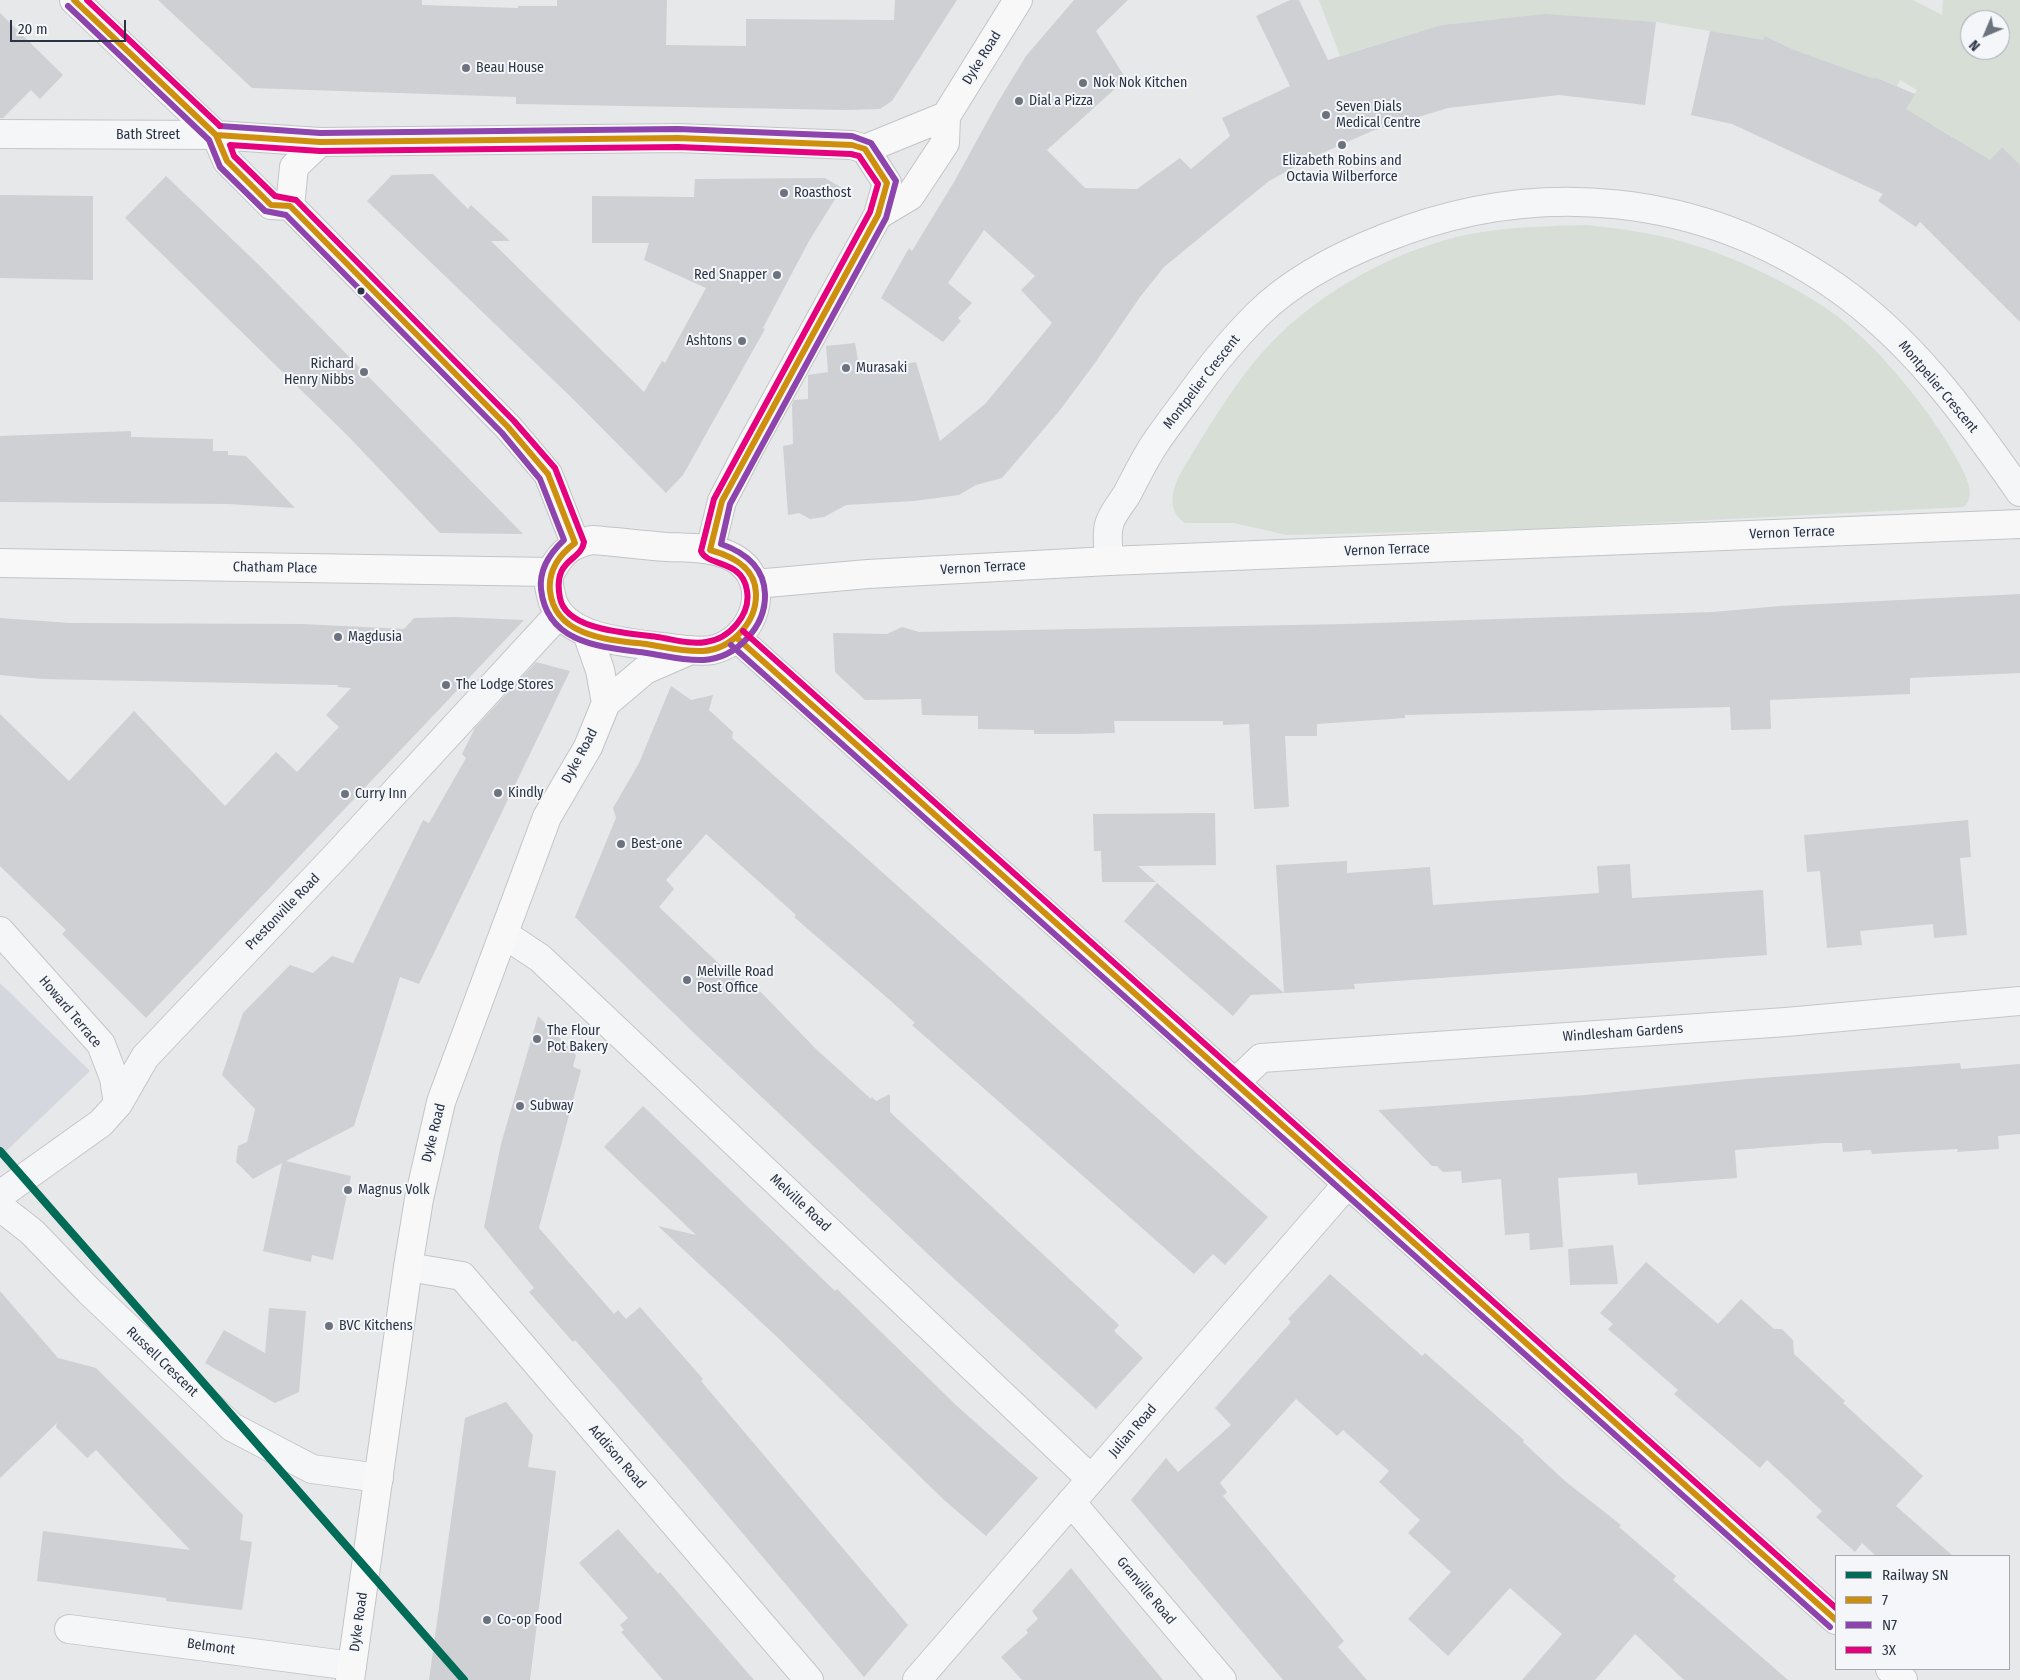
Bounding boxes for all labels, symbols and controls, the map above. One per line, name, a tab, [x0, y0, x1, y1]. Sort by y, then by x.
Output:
scale bar	[12, 10, 129, 42]
north arrow	[1960, 10, 2010, 60]
text: 20 m	[18, 20, 48, 38]
street label: Dyke Road	[959, 28, 1005, 88]
text: N	[1966, 36, 1984, 54]
place label: Beau House	[476, 60, 544, 76]
marker: Beau House	[460, 62, 472, 74]
place label: Nok Nok Kitchen	[1093, 75, 1187, 91]
marker: Nok Nok Kitchen	[1077, 77, 1089, 89]
place label: Dial a Pizza	[1029, 93, 1093, 109]
marker: Dial a Pizza	[1013, 95, 1025, 107]
place label: Seven Dials Medical Centre	[1336, 99, 1421, 132]
marker: Seven Dials Medical Centre	[1320, 109, 1332, 121]
street label: Bath Street	[116, 127, 180, 143]
marker: Elizabeth Robins and Octavia Wilberforce	[1336, 139, 1348, 151]
place label: Elizabeth Robins and Octavia Wilberforce	[1282, 153, 1402, 186]
place label: Roasthost	[794, 185, 851, 201]
marker: Roasthost	[778, 187, 790, 199]
place label: Red Snapper	[694, 267, 767, 283]
marker: Red Snapper	[771, 269, 783, 281]
unlabelled marker	[356, 286, 366, 296]
street label: Montpelier Crescent	[1160, 332, 1244, 432]
place label: Ashtons	[686, 333, 732, 349]
marker: Ashtons	[736, 335, 748, 347]
street label: Montpelier Crescent	[1895, 338, 1981, 436]
place label: Richard Henry Nibbs	[284, 356, 354, 388]
place label: Murasaki	[856, 360, 907, 376]
marker: Murasaki	[840, 362, 852, 374]
marker: Richard Henry Nibbs	[358, 366, 370, 378]
street label: Vernon Terrace	[1749, 523, 1835, 543]
street label: Vernon Terrace	[1344, 540, 1430, 560]
street label: Vernon Terrace	[940, 557, 1026, 579]
street label: Chatham Place	[233, 559, 317, 577]
place label: Magdusia	[348, 629, 402, 645]
marker: Magdusia	[332, 631, 344, 643]
place label: The Lodge Stores	[456, 677, 553, 693]
marker: The Lodge Stores	[440, 679, 452, 691]
street label: Dyke Road	[558, 726, 602, 786]
place label: Kindly	[508, 785, 544, 801]
place label: Curry Inn	[355, 786, 407, 802]
marker: Kindly	[492, 787, 504, 799]
marker: Curry Inn	[339, 788, 351, 800]
place label: Best-one	[631, 836, 682, 852]
marker: Best-one	[615, 838, 627, 850]
street label: Prestonville Road	[242, 870, 324, 954]
place label: Melville Road Post Office	[697, 964, 774, 996]
street label: Howard Terrace	[35, 973, 105, 1051]
marker: Melville Road Post Office	[681, 974, 693, 986]
street label: Windlesham Gardens	[1562, 1020, 1684, 1046]
place label: The Flour Pot Bakery	[547, 1023, 608, 1056]
marker: The Flour Pot Bakery	[531, 1033, 543, 1045]
place label: Subway	[530, 1098, 574, 1114]
marker: Subway	[514, 1100, 526, 1112]
street label: Dyke Road	[419, 1102, 449, 1164]
street label: Melville Road	[766, 1171, 834, 1235]
place label: Magnus Volk	[358, 1182, 430, 1198]
marker: Magnus Volk	[342, 1184, 354, 1196]
place label: BVC Kitchens	[339, 1318, 413, 1334]
marker: BVC Kitchens	[323, 1320, 335, 1332]
street label: Russell Crescent	[123, 1324, 201, 1400]
street label: Julian Road	[1105, 1401, 1161, 1461]
street label: Addison Road	[585, 1422, 649, 1492]
street label: Granville Road	[1113, 1554, 1179, 1628]
legend	[1835, 1555, 2010, 1670]
text: Railway SN	[1882, 1566, 1949, 1584]
street label: Dyke Road	[347, 1591, 371, 1653]
text: 7	[1882, 1591, 1888, 1609]
place label: Co-op Food	[497, 1612, 562, 1628]
marker: Co-op Food	[481, 1614, 493, 1626]
text: N7	[1882, 1616, 1897, 1634]
street label: Belmont	[186, 1635, 236, 1659]
text: 3X	[1882, 1641, 1896, 1659]

